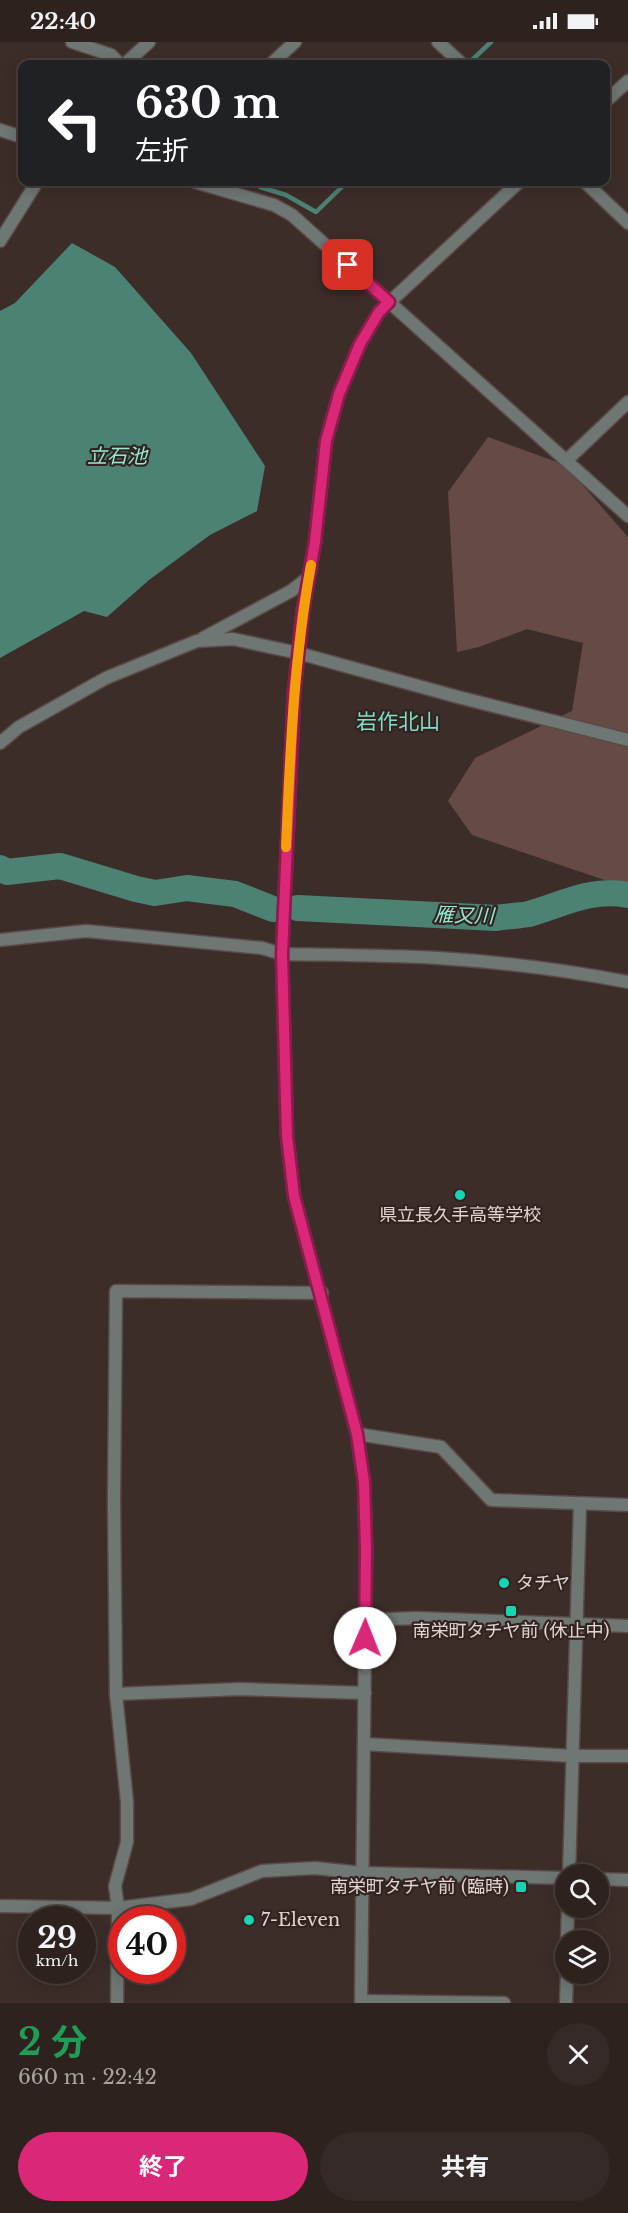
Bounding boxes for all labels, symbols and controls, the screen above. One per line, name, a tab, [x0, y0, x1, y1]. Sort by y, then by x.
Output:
text: 22:40	[30, 8, 96, 35]
text: 630 m	[135, 77, 279, 129]
icon: left	[36, 84, 114, 162]
text: 左折	[135, 134, 189, 167]
pin	[322, 239, 373, 290]
icon: arrive	[331, 248, 364, 281]
water label: 立石池	[87, 444, 149, 468]
district label: 岩作北山	[356, 709, 440, 735]
water label: 雁又川	[434, 902, 496, 928]
marker: 県立長久手高等学校	[453, 1188, 467, 1202]
place label: 県立長久手高等学校	[379, 1204, 541, 1226]
place label: タチヤ	[516, 1572, 570, 1594]
marker: タチヤ	[497, 1576, 511, 1590]
marker: 南栄町タチヤ前 (休止中)	[504, 1604, 518, 1618]
position arrow	[333, 1606, 397, 1670]
place label: 南栄町タチヤ前 (休止中)	[412, 1620, 610, 1642]
map controls	[555, 1864, 609, 1984]
button: search	[555, 1864, 609, 1918]
place label: 南栄町タチヤ前 (臨時)	[330, 1876, 509, 1898]
marker: 南栄町タチヤ前 (臨時)	[514, 1880, 528, 1894]
speed limit sign: 40	[108, 1906, 186, 1984]
place label: 7-Eleven	[261, 1909, 340, 1931]
marker: 7-Eleven	[242, 1913, 256, 1927]
text: 29	[37, 1919, 77, 1956]
button: layers	[555, 1930, 609, 1984]
text: km/h	[36, 1951, 78, 1970]
text: 2 分	[18, 2020, 87, 2065]
button: close	[547, 2023, 610, 2086]
text: 660 m · 22:42	[18, 2065, 157, 2089]
button: 終了	[18, 2132, 308, 2201]
button: 共有	[320, 2132, 610, 2201]

